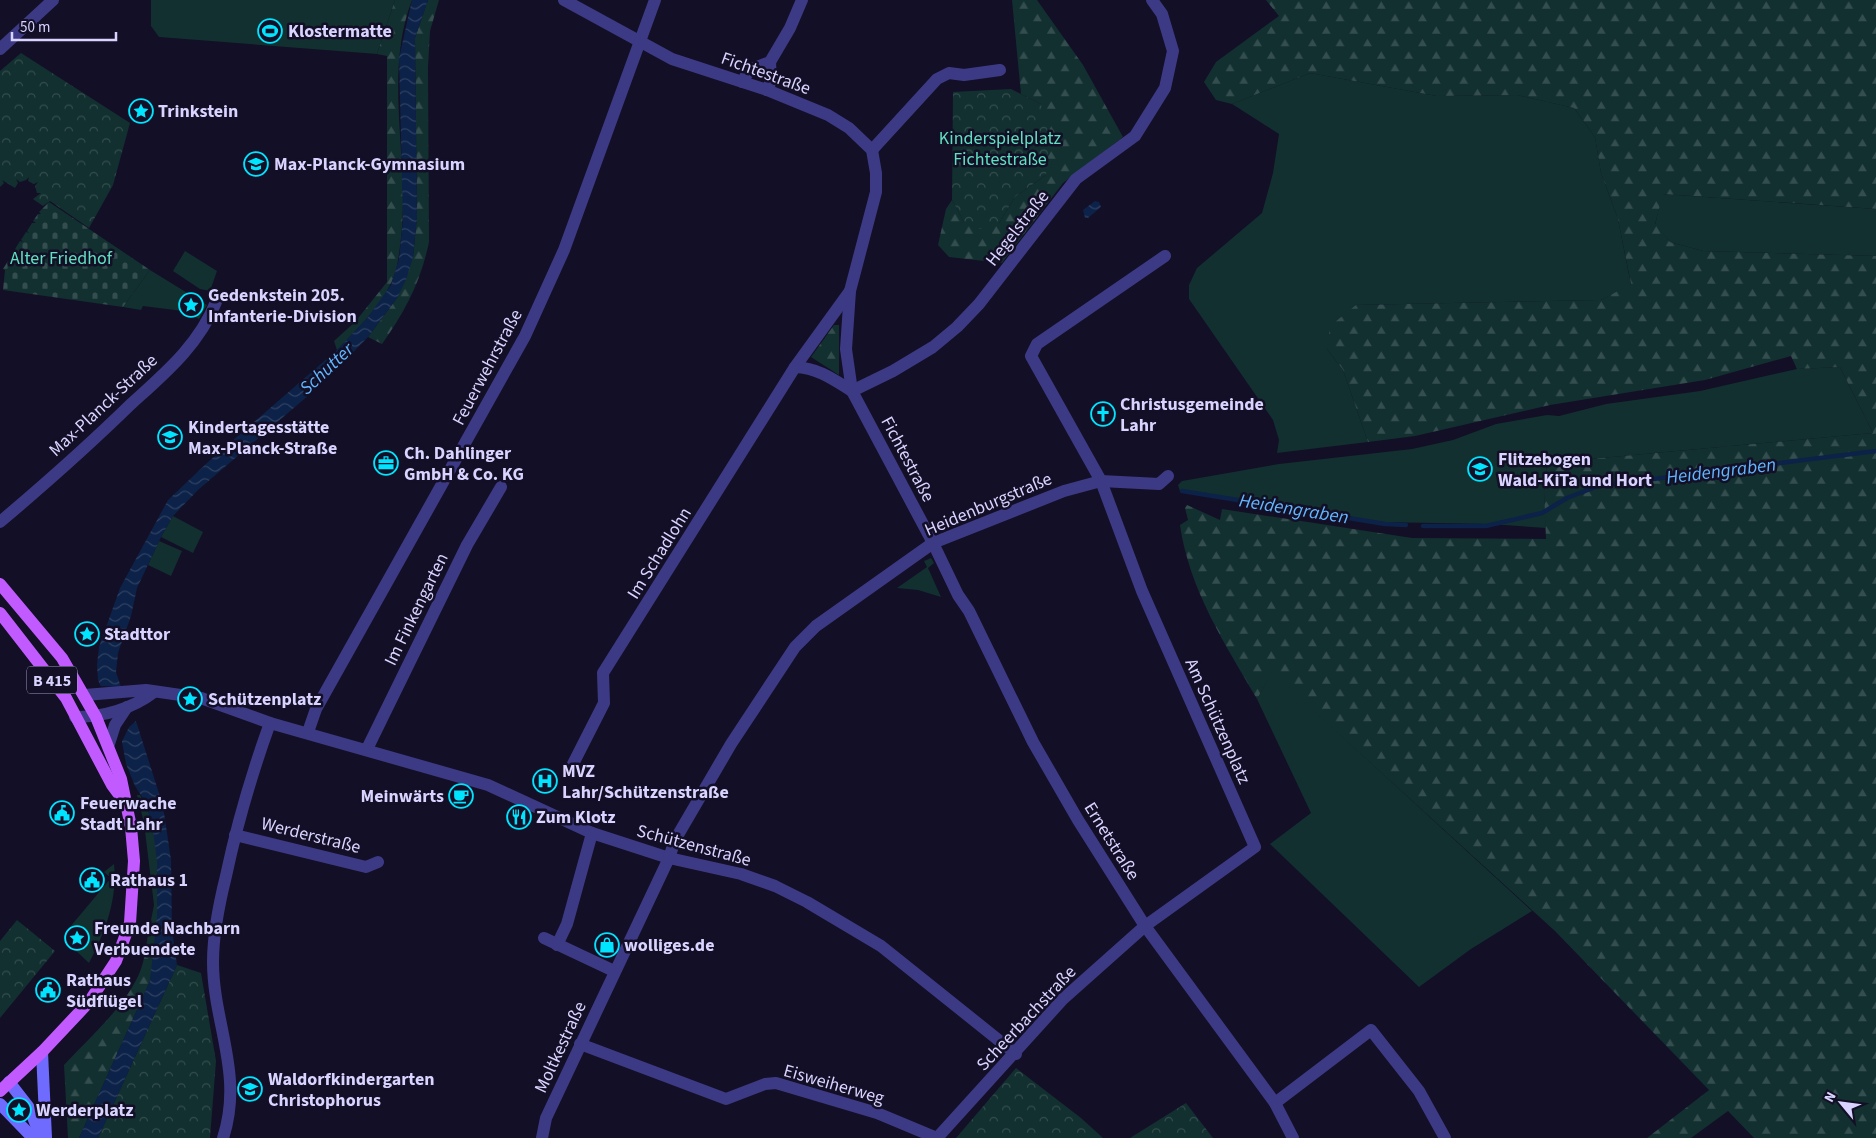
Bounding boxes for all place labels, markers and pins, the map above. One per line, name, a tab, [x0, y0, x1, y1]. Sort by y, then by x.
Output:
sports icon: Klostermatte	[257, 18, 283, 44]
place label: Klostermatte	[288, 19, 392, 44]
place icon: Trinkstein	[128, 98, 154, 124]
place label: Trinkstein	[158, 99, 238, 124]
school or university icon: Max-Planck-Gymnasium	[243, 151, 269, 177]
place label: Max-Planck-Gymnasium	[274, 152, 465, 177]
place label: Gedenkstein 205. Infanterie-Division	[208, 283, 357, 329]
place icon: Gedenkstein 205. Infanterie-Division	[178, 292, 204, 318]
place label: Christusgemeinde Lahr	[1120, 392, 1264, 438]
church icon: Christusgemeinde Lahr	[1090, 401, 1116, 427]
place label: Kindertagesstätte Max-Planck-Straße	[188, 415, 337, 461]
school or university icon: Kindertagesstätte Max-Planck-Straße	[157, 424, 183, 450]
place label: Ch. Dahlinger GmbH & Co. KG	[404, 441, 524, 487]
place label: Flitzebogen Wald-KiTa und Hort	[1498, 447, 1652, 493]
office icon: Ch. Dahlinger GmbH & Co. KG	[373, 450, 399, 476]
school or university icon: Flitzebogen Wald-KiTa und Hort	[1467, 456, 1493, 482]
place icon: Stadttor	[74, 621, 100, 647]
place label: Stadttor	[104, 622, 171, 647]
place icon: Schützenplatz	[177, 686, 203, 712]
place label: Schützenplatz	[208, 687, 321, 712]
place label: MVZ Lahr/Schützenstraße	[562, 759, 729, 805]
hospital icon: MVZ Lahr/Schützenstraße	[532, 768, 558, 794]
cafe icon: Meinwärts	[448, 783, 474, 809]
place label: Meinwärts	[361, 784, 444, 809]
place label: Feuerwache Stadt Lahr	[80, 791, 177, 837]
public building icon: Feuerwache Stadt Lahr	[49, 800, 75, 826]
restaurant icon: Zum Klotz	[506, 804, 532, 830]
place label: Zum Klotz	[536, 805, 616, 830]
public building icon: Rathaus 1	[79, 867, 105, 893]
place label: Rathaus 1	[110, 868, 188, 893]
place label: Freunde Nachbarn Verbuendete	[93, 916, 240, 962]
place icon: Freunde Nachbarn Verbuendete	[64, 925, 90, 951]
shop icon: wolliges.de	[594, 932, 620, 958]
place label: wolliges.de	[624, 933, 715, 958]
place label: Rathaus Südflügel	[66, 968, 142, 1014]
public building icon: Rathaus Südflügel	[35, 977, 61, 1003]
place label: Waldorfkindergarten Christophorus	[268, 1067, 435, 1113]
school or university icon: Waldorfkindergarten Christophorus	[237, 1076, 263, 1102]
place icon: Werderplatz	[6, 1097, 32, 1123]
place label: Werderplatz	[36, 1098, 134, 1123]

